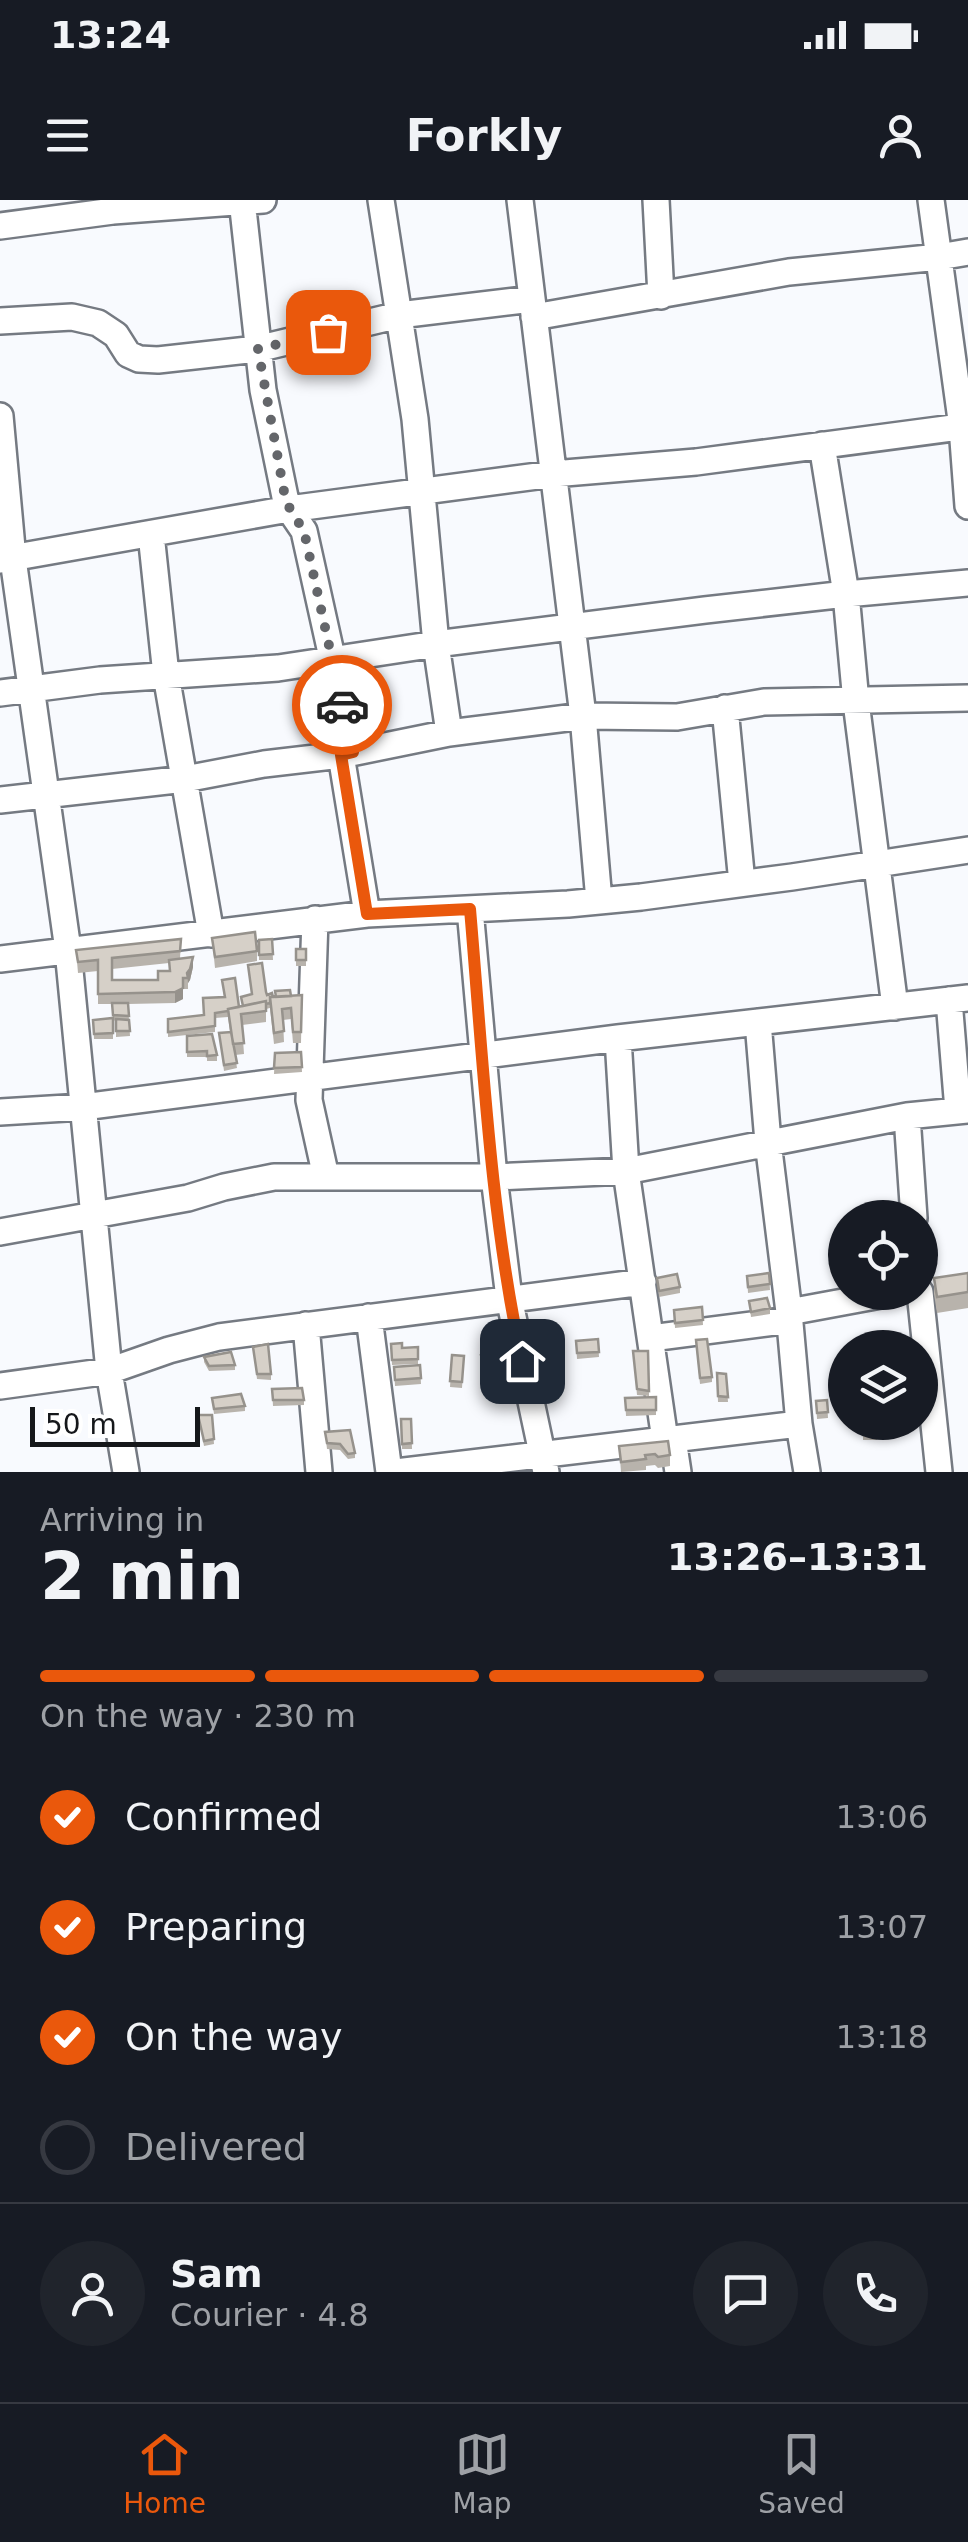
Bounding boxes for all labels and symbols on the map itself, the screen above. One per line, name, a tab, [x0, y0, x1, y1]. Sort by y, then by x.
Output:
pin	[286, 290, 371, 375]
courier	[292, 655, 392, 755]
pin	[480, 1319, 565, 1404]
scale bar	[30, 1402, 200, 1446]

